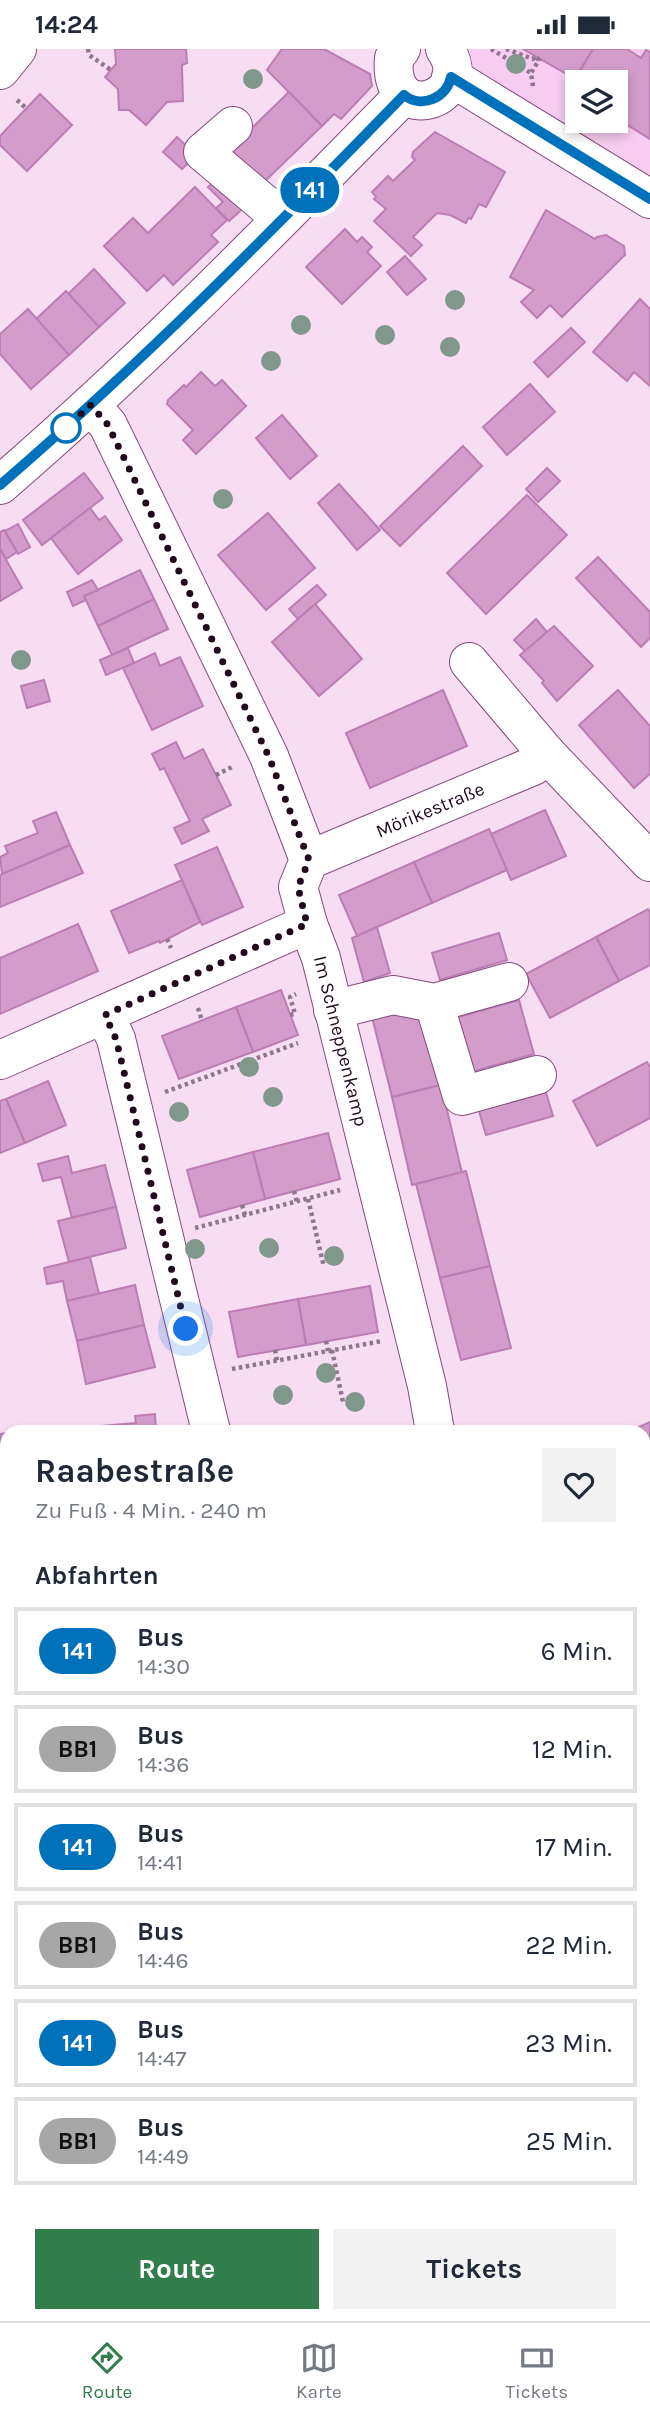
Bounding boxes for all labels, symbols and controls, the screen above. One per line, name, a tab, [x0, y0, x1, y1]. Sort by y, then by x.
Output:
text: 14:24	[35, 9, 98, 40]
map controls	[565, 70, 628, 133]
button: layers	[565, 70, 628, 133]
line badge: 141	[270, 167, 350, 213]
text: 141	[294, 176, 326, 204]
unlabelled marker	[51, 413, 81, 443]
street label: Mörikestraße	[373, 778, 488, 843]
street label: Im Schneppenkamp	[309, 953, 372, 1129]
your location	[168, 1311, 203, 1346]
button: heart	[542, 1448, 616, 1522]
text: Raabestraße	[35, 1452, 234, 1490]
text: Zu Fuß · 4 Min. · 240 m	[35, 1497, 267, 1524]
text: Abfahrten	[35, 1560, 159, 1591]
text: Bus	[137, 1622, 184, 1653]
text: 6 Min.	[541, 1636, 612, 1667]
text: 141	[62, 1637, 93, 1665]
text: 14:30	[137, 1653, 190, 1680]
text: Bus	[137, 1720, 184, 1751]
text: 12 Min.	[532, 1734, 612, 1765]
text: BB1	[58, 1735, 97, 1763]
text: 14:36	[137, 1751, 190, 1778]
text: Bus	[137, 1818, 184, 1849]
text: 17 Min.	[535, 1832, 612, 1863]
text: 141	[62, 1833, 93, 1861]
text: 14:41	[137, 1849, 183, 1876]
text: Bus	[137, 1916, 184, 1947]
text: 22 Min.	[526, 1930, 612, 1961]
text: BB1	[58, 1931, 97, 1959]
text: 14:46	[137, 1947, 189, 1974]
text: Bus	[137, 2014, 184, 2045]
text: 23 Min.	[525, 2028, 612, 2059]
text: 141	[62, 2029, 93, 2057]
text: 14:47	[137, 2045, 186, 2072]
text: Bus	[137, 2112, 184, 2143]
text: 25 Min.	[526, 2126, 612, 2157]
text: BB1	[58, 2127, 97, 2155]
text: 14:49	[137, 2143, 189, 2170]
button: Route	[35, 2229, 319, 2309]
button: Tickets	[333, 2229, 616, 2309]
tab: Route	[82, 2339, 132, 2403]
tab: Karte	[296, 2339, 342, 2403]
tab: Tickets	[506, 2339, 568, 2403]

